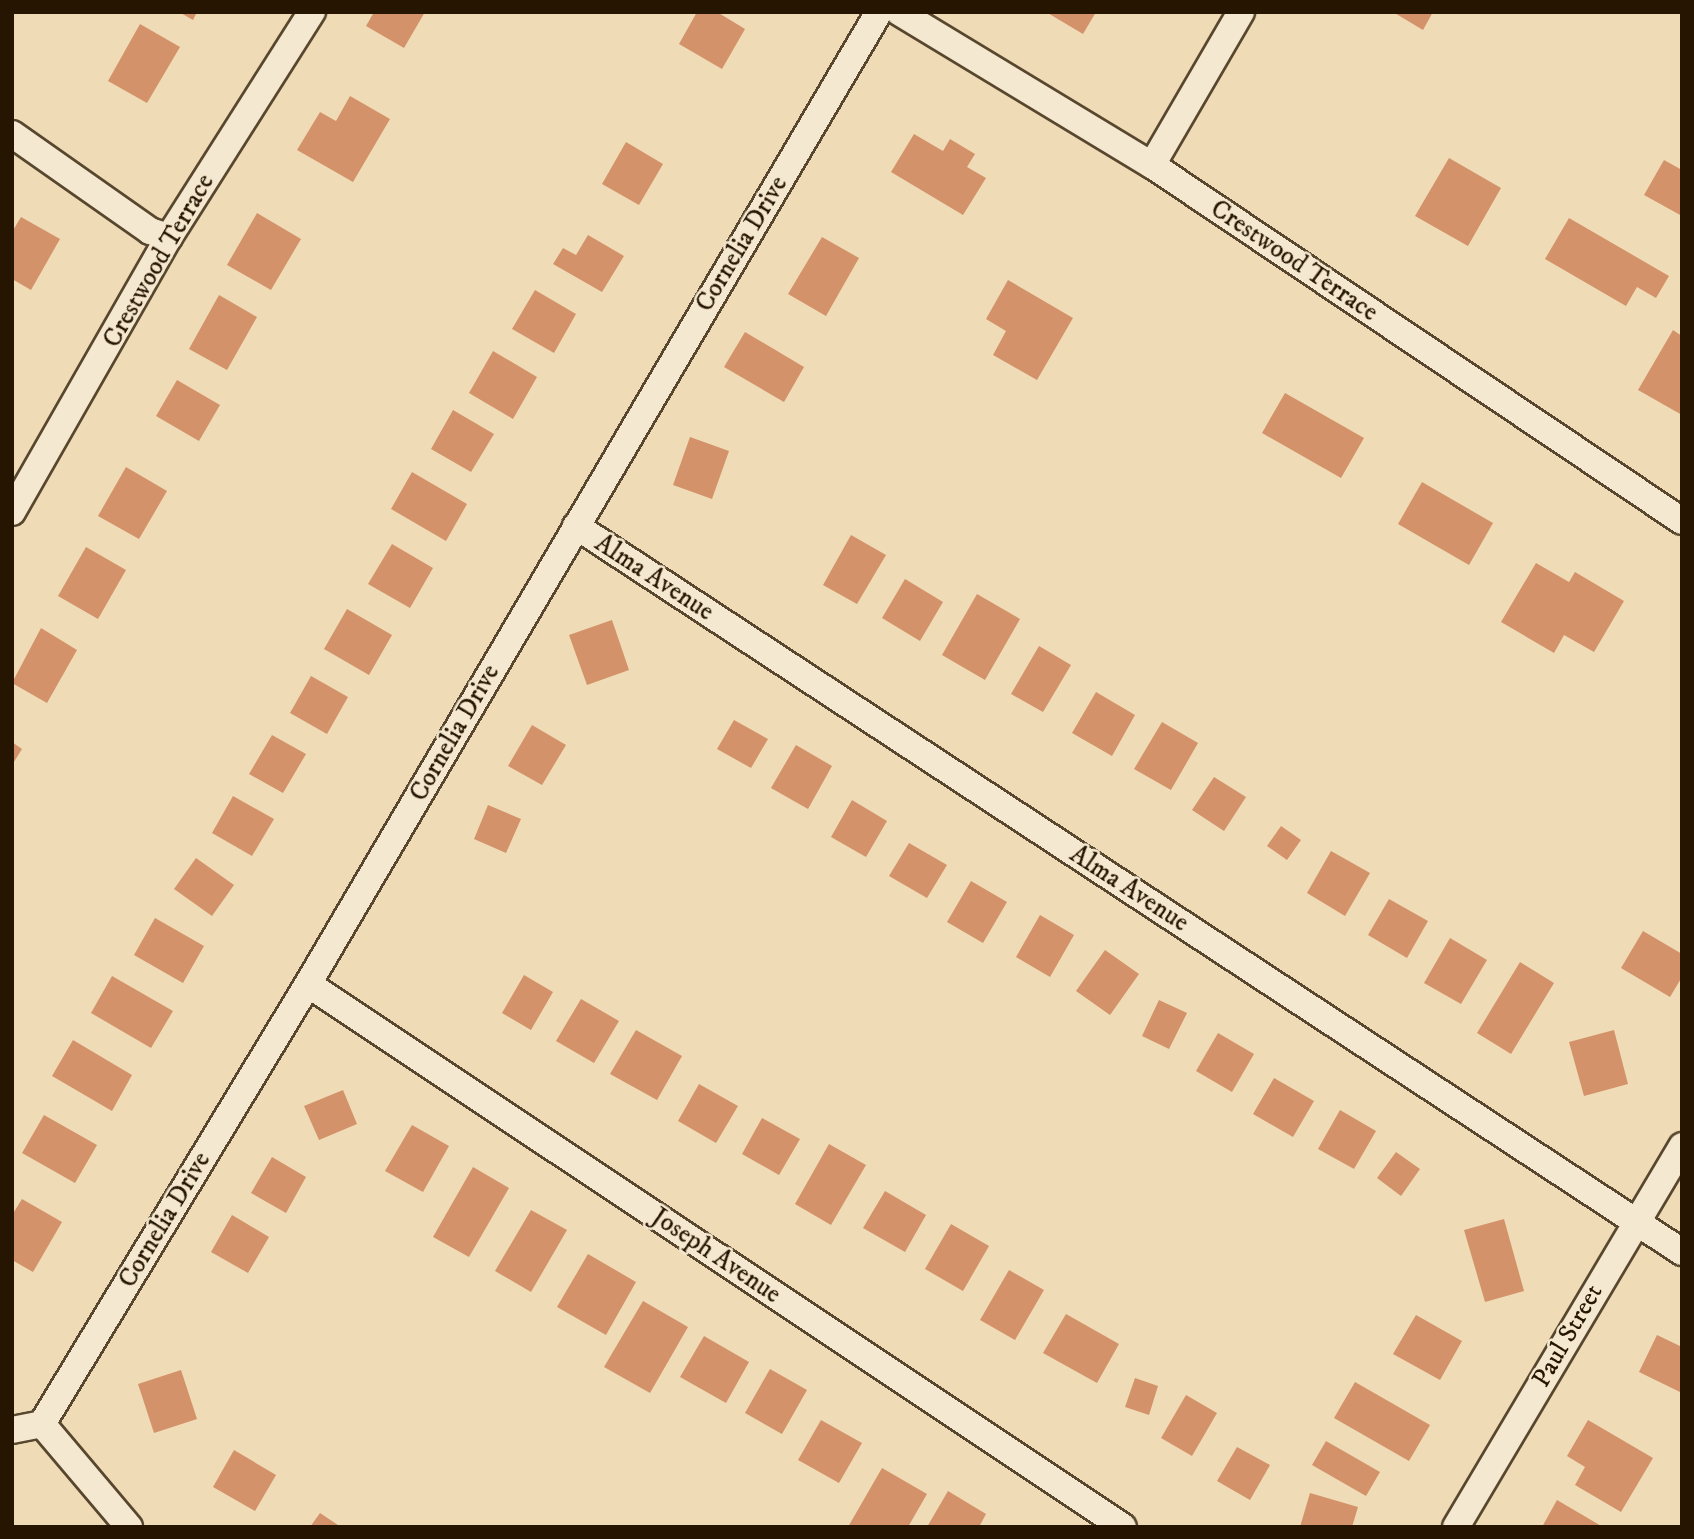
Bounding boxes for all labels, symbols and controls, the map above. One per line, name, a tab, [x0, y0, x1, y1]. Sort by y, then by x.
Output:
street label: Crestwood Terrace	[97, 169, 221, 353]
street label: Cornelia Drive	[689, 170, 795, 318]
street label: Crestwood Terrace	[1204, 193, 1384, 329]
street label: Alma Avenue	[589, 528, 719, 628]
street label: Cornelia Drive	[403, 659, 507, 807]
street label: Alma Avenue	[1064, 839, 1194, 939]
street label: Cornelia Drive	[112, 1146, 218, 1294]
street label: Joseph Avenue	[645, 1201, 787, 1311]
street label: Paul Street	[1526, 1279, 1610, 1393]

